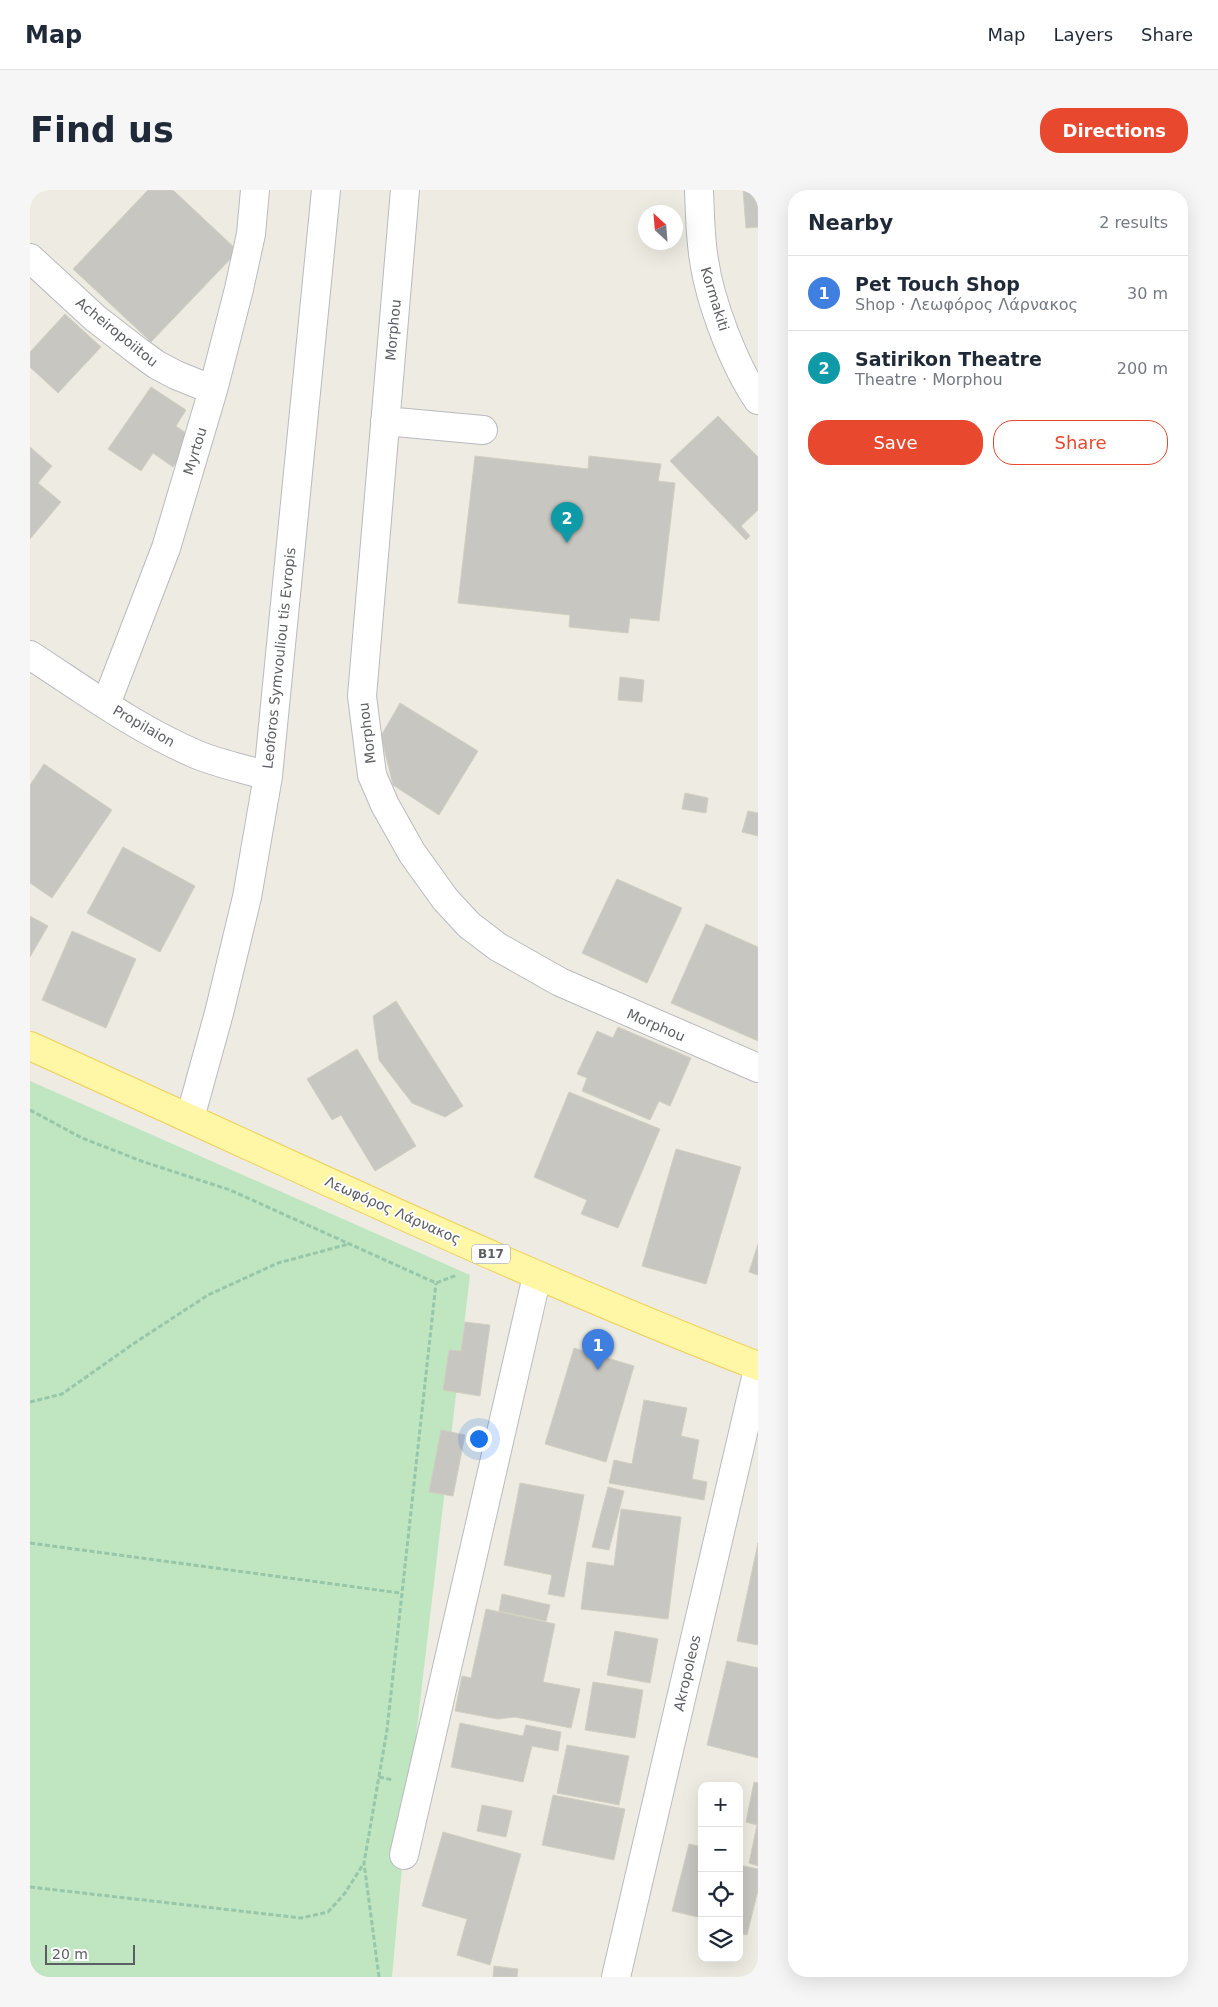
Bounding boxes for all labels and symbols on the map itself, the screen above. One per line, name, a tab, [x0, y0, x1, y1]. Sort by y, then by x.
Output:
north arrow	[638, 205, 683, 250]
street label: Kormakiti	[698, 265, 732, 333]
street label: Acheiropoiitou	[73, 294, 161, 370]
street label: Morphou	[382, 299, 404, 361]
street label: Myrtou	[180, 425, 210, 477]
pin: 2	[551, 502, 583, 543]
street label: Leoforos Symvouliou tis Evropis	[259, 547, 299, 769]
street label: Morphou	[355, 701, 379, 765]
street label: Propilaion	[110, 702, 178, 750]
street label: Morphou	[625, 1006, 687, 1044]
street label: Λεωφόρος Λάρνακος	[323, 1173, 463, 1247]
road number: B17	[472, 1244, 510, 1264]
pin: 1	[582, 1329, 614, 1370]
your location	[466, 1426, 492, 1452]
street label: Akropoleos	[670, 1633, 704, 1713]
scale bar	[45, 1942, 135, 1965]

